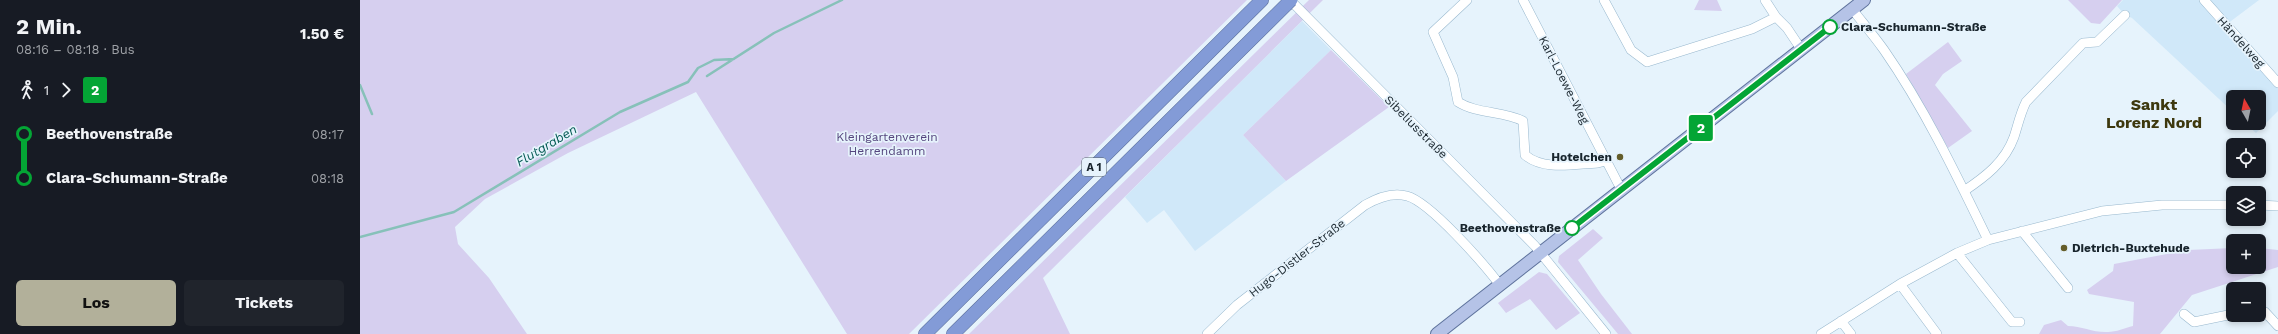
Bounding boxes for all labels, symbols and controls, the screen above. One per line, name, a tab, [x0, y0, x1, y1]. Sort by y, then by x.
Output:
text: 2 Min.	[16, 14, 82, 39]
street label: Händelweg	[2214, 14, 2268, 71]
marker: Clara-Schumann-Straße	[1822, 19, 1838, 35]
place label: Clara-Schumann-Straße	[1841, 20, 1986, 34]
text: 1.50 €	[300, 25, 344, 43]
street label: Karl-Loewe-Weg	[1536, 34, 1592, 127]
text: 08:16 – 08:18 · Bus	[16, 42, 135, 57]
icon: walk	[16, 79, 38, 101]
icon: forward	[55, 79, 77, 101]
text: 2	[91, 82, 99, 98]
text: 1	[44, 83, 49, 98]
north arrow	[2226, 90, 2266, 130]
map controls	[2226, 90, 2266, 322]
street label: Sibeliusstraße	[1382, 93, 1450, 161]
district label: Sankt Lorenz Nord	[2106, 95, 2202, 132]
line badge: 2	[1688, 115, 1714, 141]
text: 2	[1697, 120, 1705, 136]
water label: Flutgraben	[513, 121, 580, 170]
text: Beethovenstraße	[46, 125, 173, 143]
text: 08:17	[312, 127, 344, 142]
park label: Kleingartenverein Herrendamm	[836, 130, 938, 158]
button: locate	[2226, 138, 2266, 178]
place label: Hotelchen	[1551, 150, 1612, 164]
marker: Hotelchen	[1615, 152, 1625, 162]
road number: A 1	[1082, 158, 1106, 176]
text: Clara-Schumann-Straße	[46, 169, 228, 187]
text: 08:18	[311, 171, 344, 186]
button: layers	[2226, 186, 2266, 226]
street label: Hugo-Distler-Straße	[1246, 216, 1348, 300]
marker: Beethovenstraße	[1564, 220, 1580, 236]
place label: Beethovenstraße	[1460, 221, 1561, 235]
button: +	[2226, 234, 2266, 274]
place label: Dietrich-Buxtehude	[2072, 241, 2190, 255]
marker: Dietrich-Buxtehude	[2059, 243, 2069, 253]
button: Los	[16, 280, 176, 326]
button: Tickets	[184, 280, 344, 326]
button: −	[2226, 282, 2266, 322]

